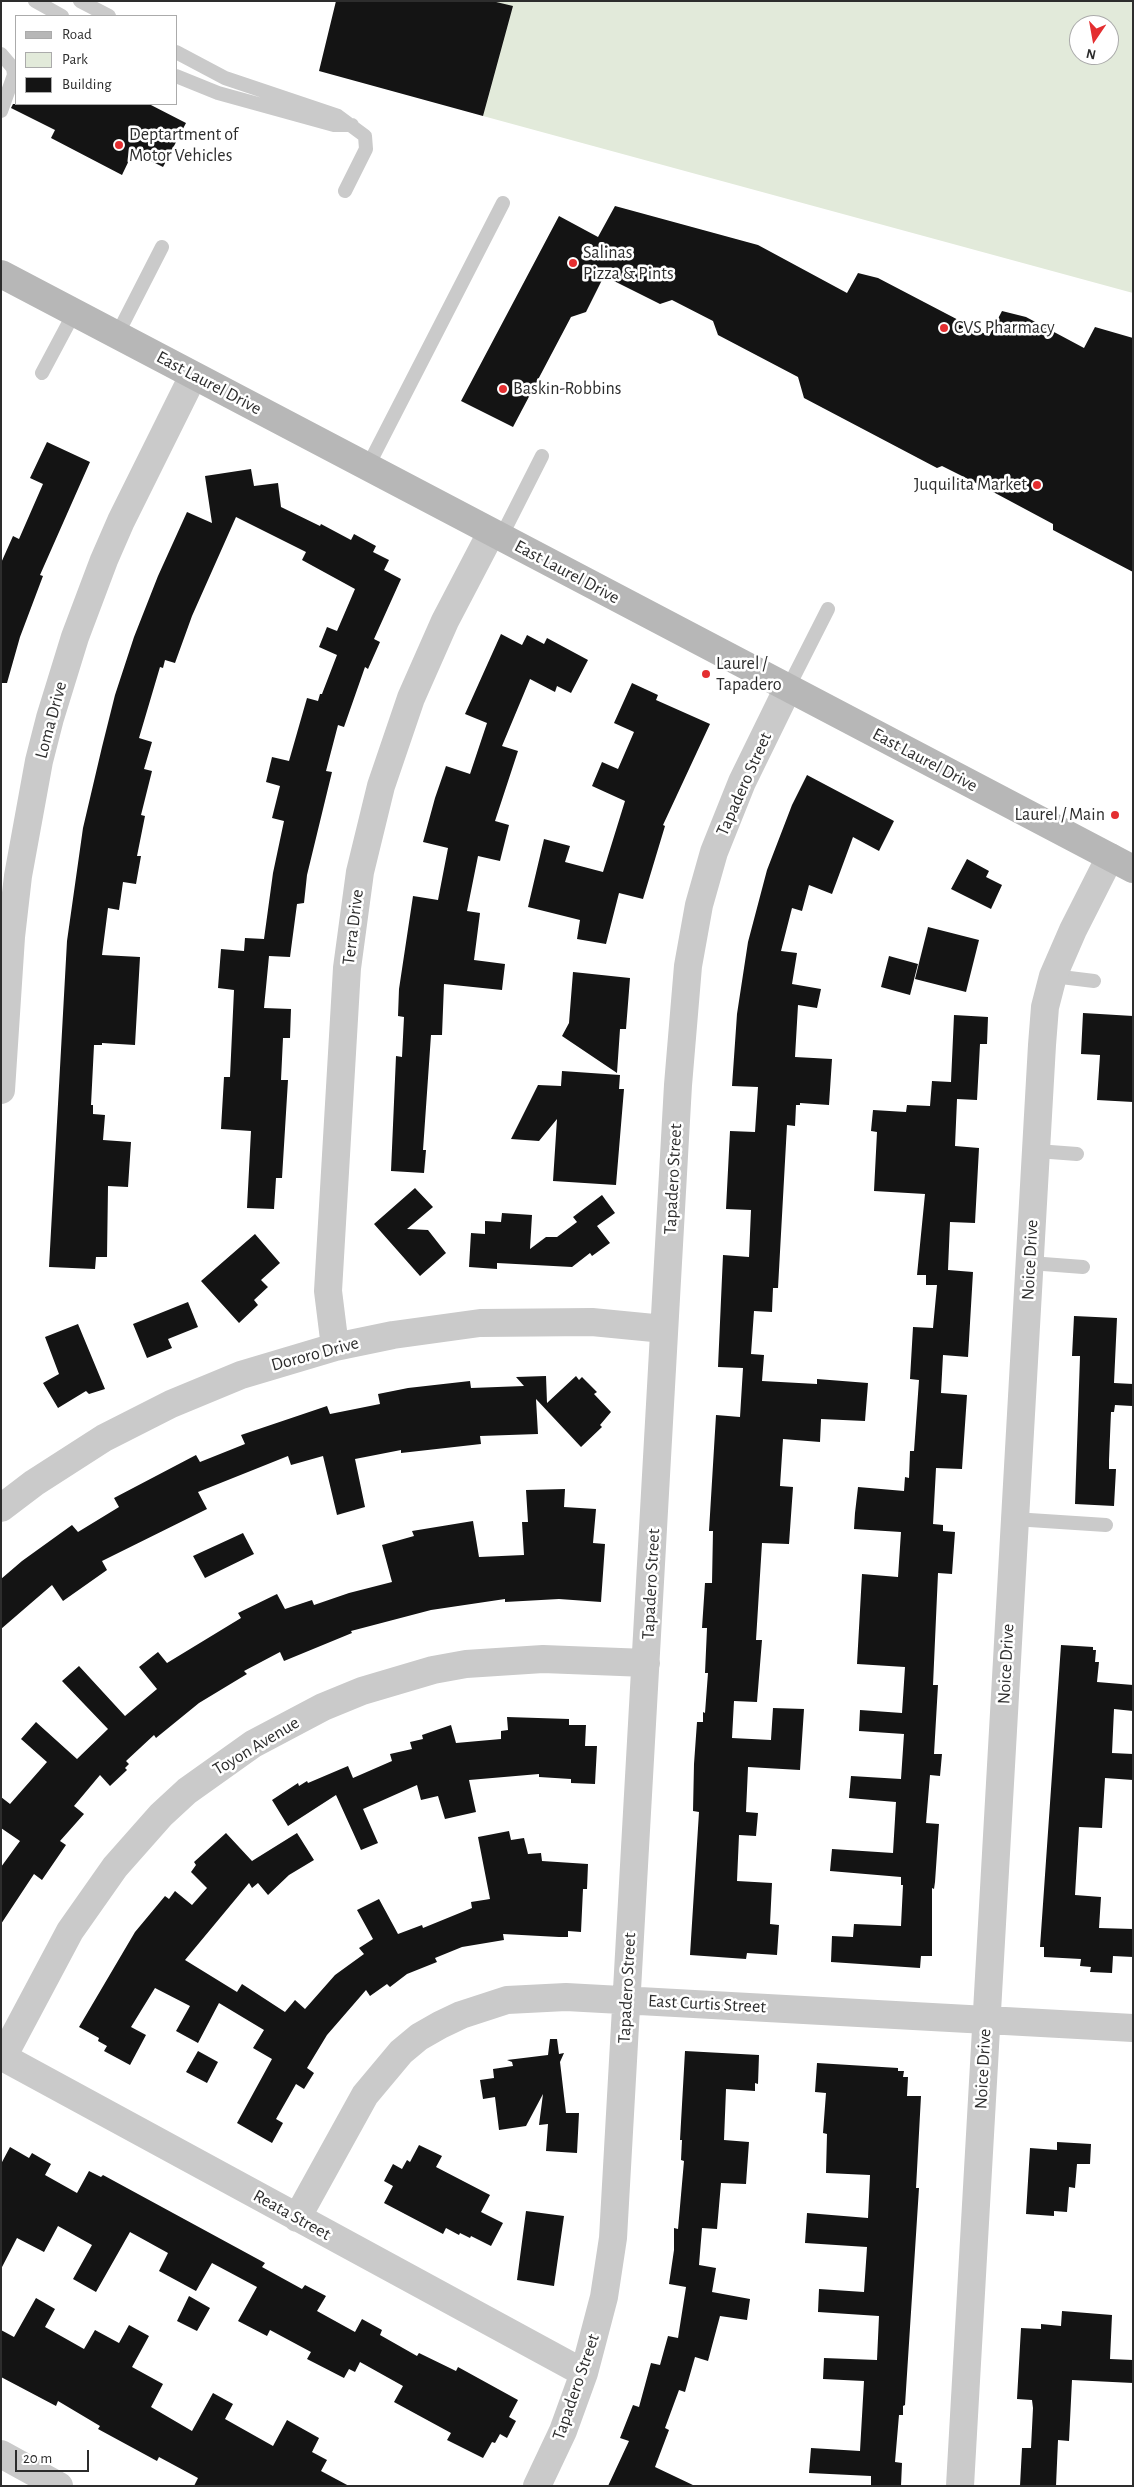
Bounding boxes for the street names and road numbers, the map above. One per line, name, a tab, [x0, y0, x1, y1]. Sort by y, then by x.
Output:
street label: East Laurel Drive	[153, 346, 265, 420]
street label: East Laurel Drive	[511, 535, 623, 609]
street label: Loma Drive	[30, 679, 72, 761]
street label: East Laurel Drive	[869, 723, 981, 797]
street label: Tapadero Street	[712, 729, 776, 839]
street label: Terra Drive	[338, 888, 368, 966]
street label: Tapadero Street	[659, 1123, 687, 1235]
street label: Noice Drive	[1017, 1219, 1043, 1301]
street label: Dororo Drive	[269, 1332, 361, 1376]
street label: Tapadero Street	[637, 1528, 665, 1640]
street label: Noice Drive	[993, 1623, 1019, 1705]
street label: Toyon Avenue	[209, 1712, 303, 1780]
street label: Tapadero Street	[613, 1932, 641, 2044]
street label: East Curtis Street	[647, 1990, 767, 2018]
street label: Noice Drive	[970, 2028, 996, 2110]
street label: Reata Street	[249, 2185, 335, 2245]
street label: Tapadero Street	[548, 2331, 604, 2443]

